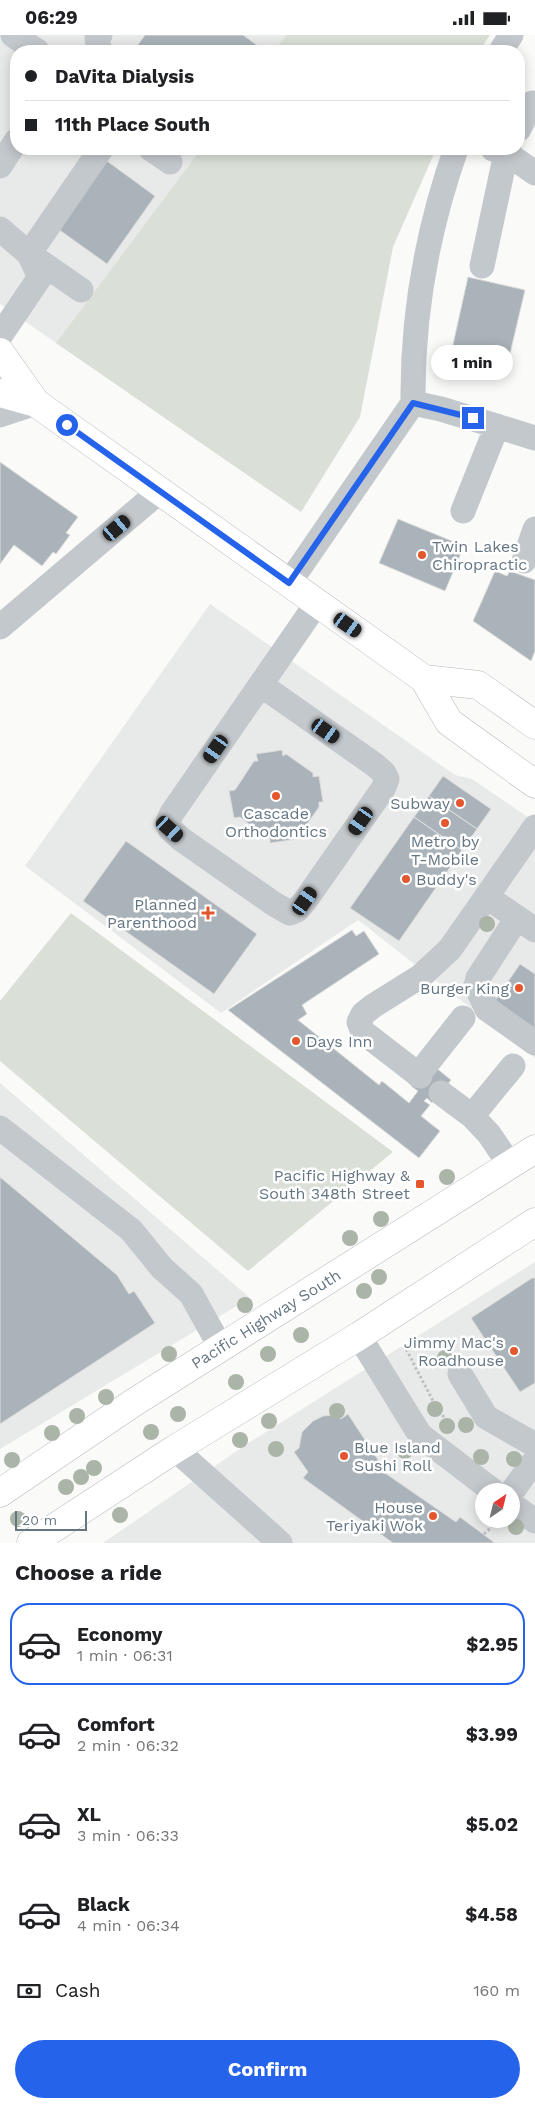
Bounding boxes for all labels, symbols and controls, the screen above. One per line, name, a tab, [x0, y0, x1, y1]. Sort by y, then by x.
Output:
text: 06:29	[25, 6, 78, 29]
text: DaVita Dialysis	[55, 65, 194, 88]
text: 11th Place South	[55, 113, 210, 136]
callout: 1 min	[432, 345, 514, 381]
text: 1 min	[451, 353, 493, 372]
route end	[462, 407, 484, 429]
route start	[56, 414, 78, 436]
car	[100, 513, 133, 543]
place label: Twin Lakes Chiropractic	[432, 537, 527, 574]
marker: Twin Lakes Chiropractic	[416, 549, 428, 561]
car	[331, 610, 364, 640]
car	[309, 716, 342, 746]
car	[201, 732, 230, 766]
marker: Cascade Orthodontics	[270, 790, 282, 802]
place label: Subway	[390, 794, 451, 813]
marker: Subway	[454, 797, 466, 809]
place label: Cascade Orthodontics	[225, 804, 327, 841]
car	[346, 804, 375, 838]
car	[153, 813, 186, 845]
marker: Metro by T-Mobile	[439, 817, 451, 829]
place label: Metro by T-Mobile	[411, 832, 480, 869]
place label: Buddy's	[416, 870, 477, 889]
marker: Buddy's	[400, 873, 412, 885]
car	[290, 884, 319, 918]
place label: Planned Parenthood	[107, 895, 197, 932]
marker: Planned Parenthood	[201, 906, 215, 920]
place label: Burger King	[420, 979, 509, 998]
marker: Burger King	[513, 982, 525, 994]
place label: Days Inn	[306, 1032, 373, 1051]
marker: Days Inn	[290, 1035, 302, 1047]
place label: Pacific Highway & South 348th Street	[259, 1166, 411, 1203]
marker: Pacific Highway & South 348th Street	[414, 1178, 426, 1190]
street label: Pacific Highway South	[188, 1265, 344, 1373]
place label: Jimmy Mac's Roadhouse	[404, 1333, 504, 1370]
marker: Jimmy Mac's Roadhouse	[508, 1345, 520, 1357]
place label: Blue Island Sushi Roll	[354, 1438, 441, 1475]
marker: Blue Island Sushi Roll	[338, 1450, 350, 1462]
north arrow	[475, 1483, 520, 1527]
map controls	[475, 1483, 520, 1528]
place label: House Teriyaki Wok	[326, 1498, 423, 1535]
scale bar	[15, 1508, 88, 1531]
marker: House Teriyaki Wok	[427, 1510, 439, 1522]
text: 20 m	[22, 1512, 57, 1528]
text: Choose a ride	[15, 1560, 162, 1585]
icon: car	[17, 1622, 62, 1667]
text: Economy	[77, 1623, 162, 1646]
text: $2.95	[466, 1633, 518, 1656]
text: 1 min · 06:31	[77, 1646, 173, 1665]
icon: car	[17, 1712, 62, 1757]
text: Comfort	[77, 1713, 155, 1736]
text: $3.99	[466, 1723, 518, 1746]
text: 2 min · 06:32	[77, 1736, 179, 1755]
icon: car	[17, 1802, 62, 1847]
text: XL	[77, 1803, 101, 1826]
text: $5.02	[466, 1813, 518, 1836]
text: 3 min · 06:33	[77, 1826, 179, 1845]
icon: car	[17, 1892, 62, 1937]
text: Black	[77, 1893, 130, 1916]
text: $4.58	[465, 1903, 518, 1926]
text: 4 min · 06:34	[77, 1916, 180, 1935]
icon: cash	[15, 1977, 43, 2005]
text: Cash	[55, 1979, 101, 2002]
text: 160 m	[473, 1981, 520, 2000]
button: Confirm	[15, 2040, 520, 2098]

